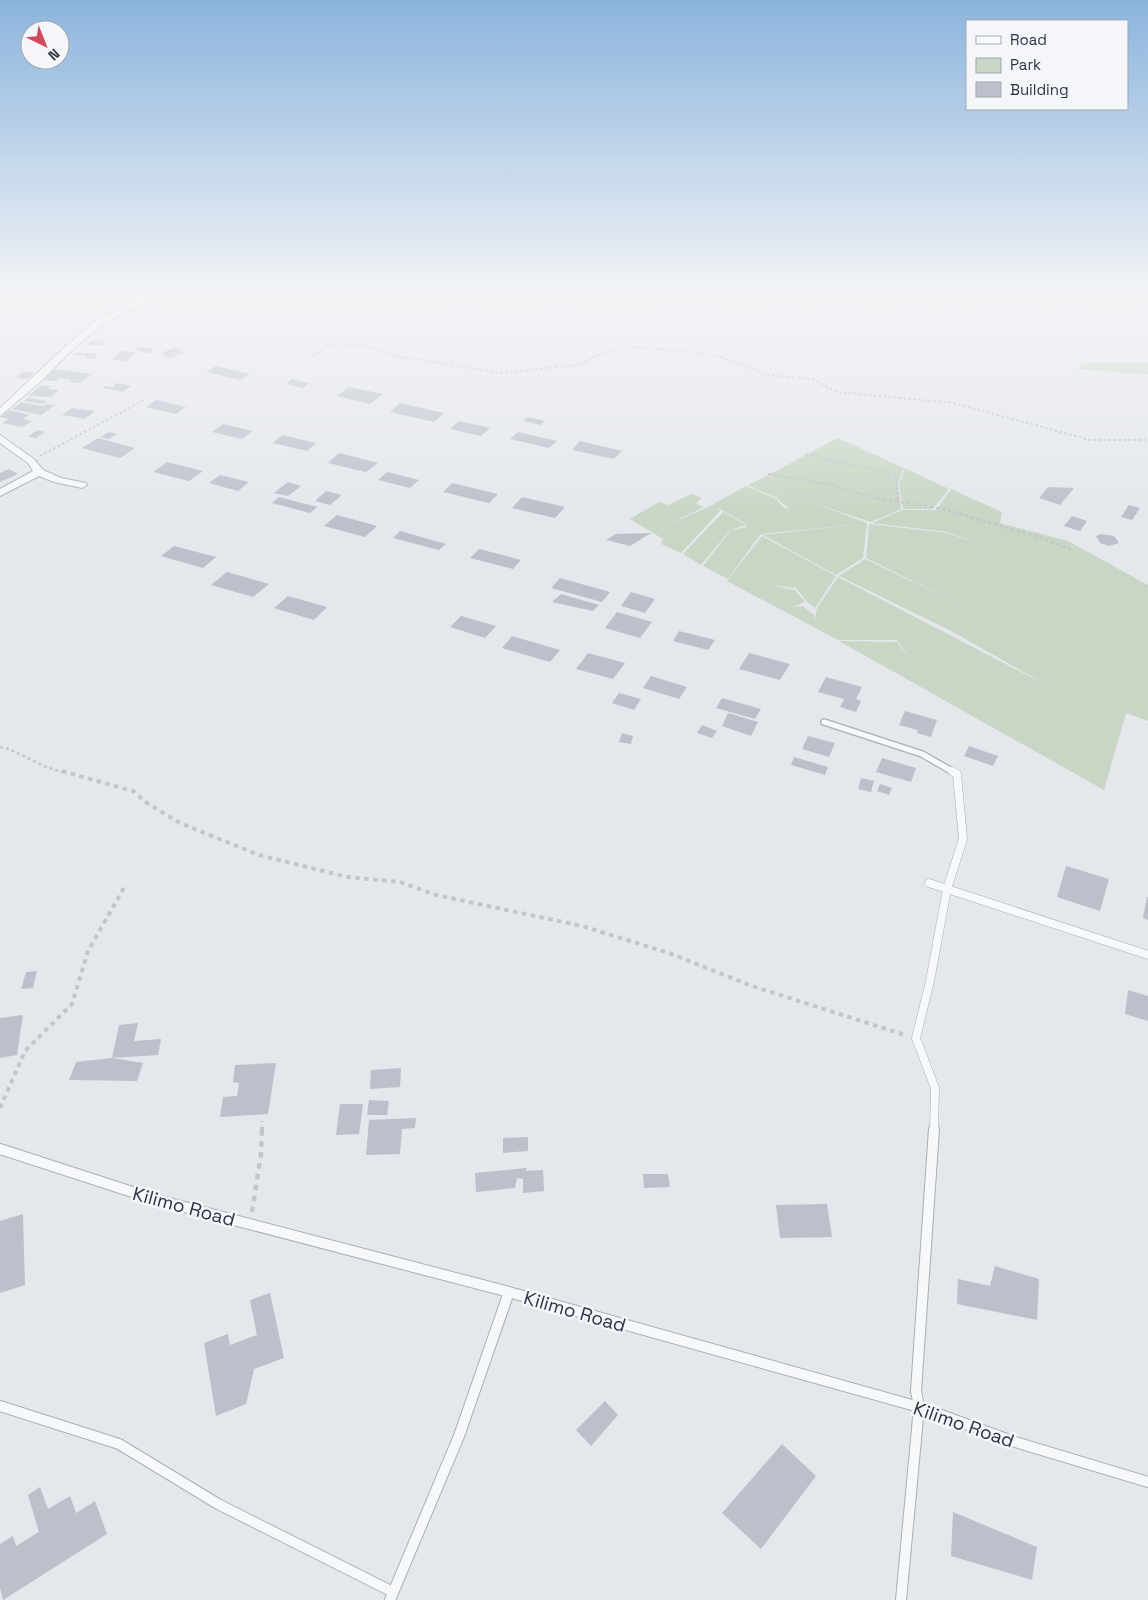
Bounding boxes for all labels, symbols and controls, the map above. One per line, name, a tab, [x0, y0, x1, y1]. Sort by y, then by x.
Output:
north arrow	[20, 20, 70, 70]
legend	[966, 20, 1128, 110]
text: Road	[1010, 30, 1047, 49]
text: N	[44, 45, 63, 64]
text: Park	[1010, 55, 1041, 74]
text: Building	[1010, 80, 1069, 99]
street label: Kilimo Road	[130, 1181, 238, 1232]
street label: Kilimo Road	[521, 1285, 629, 1338]
street label: Kilimo Road	[910, 1396, 1018, 1453]

